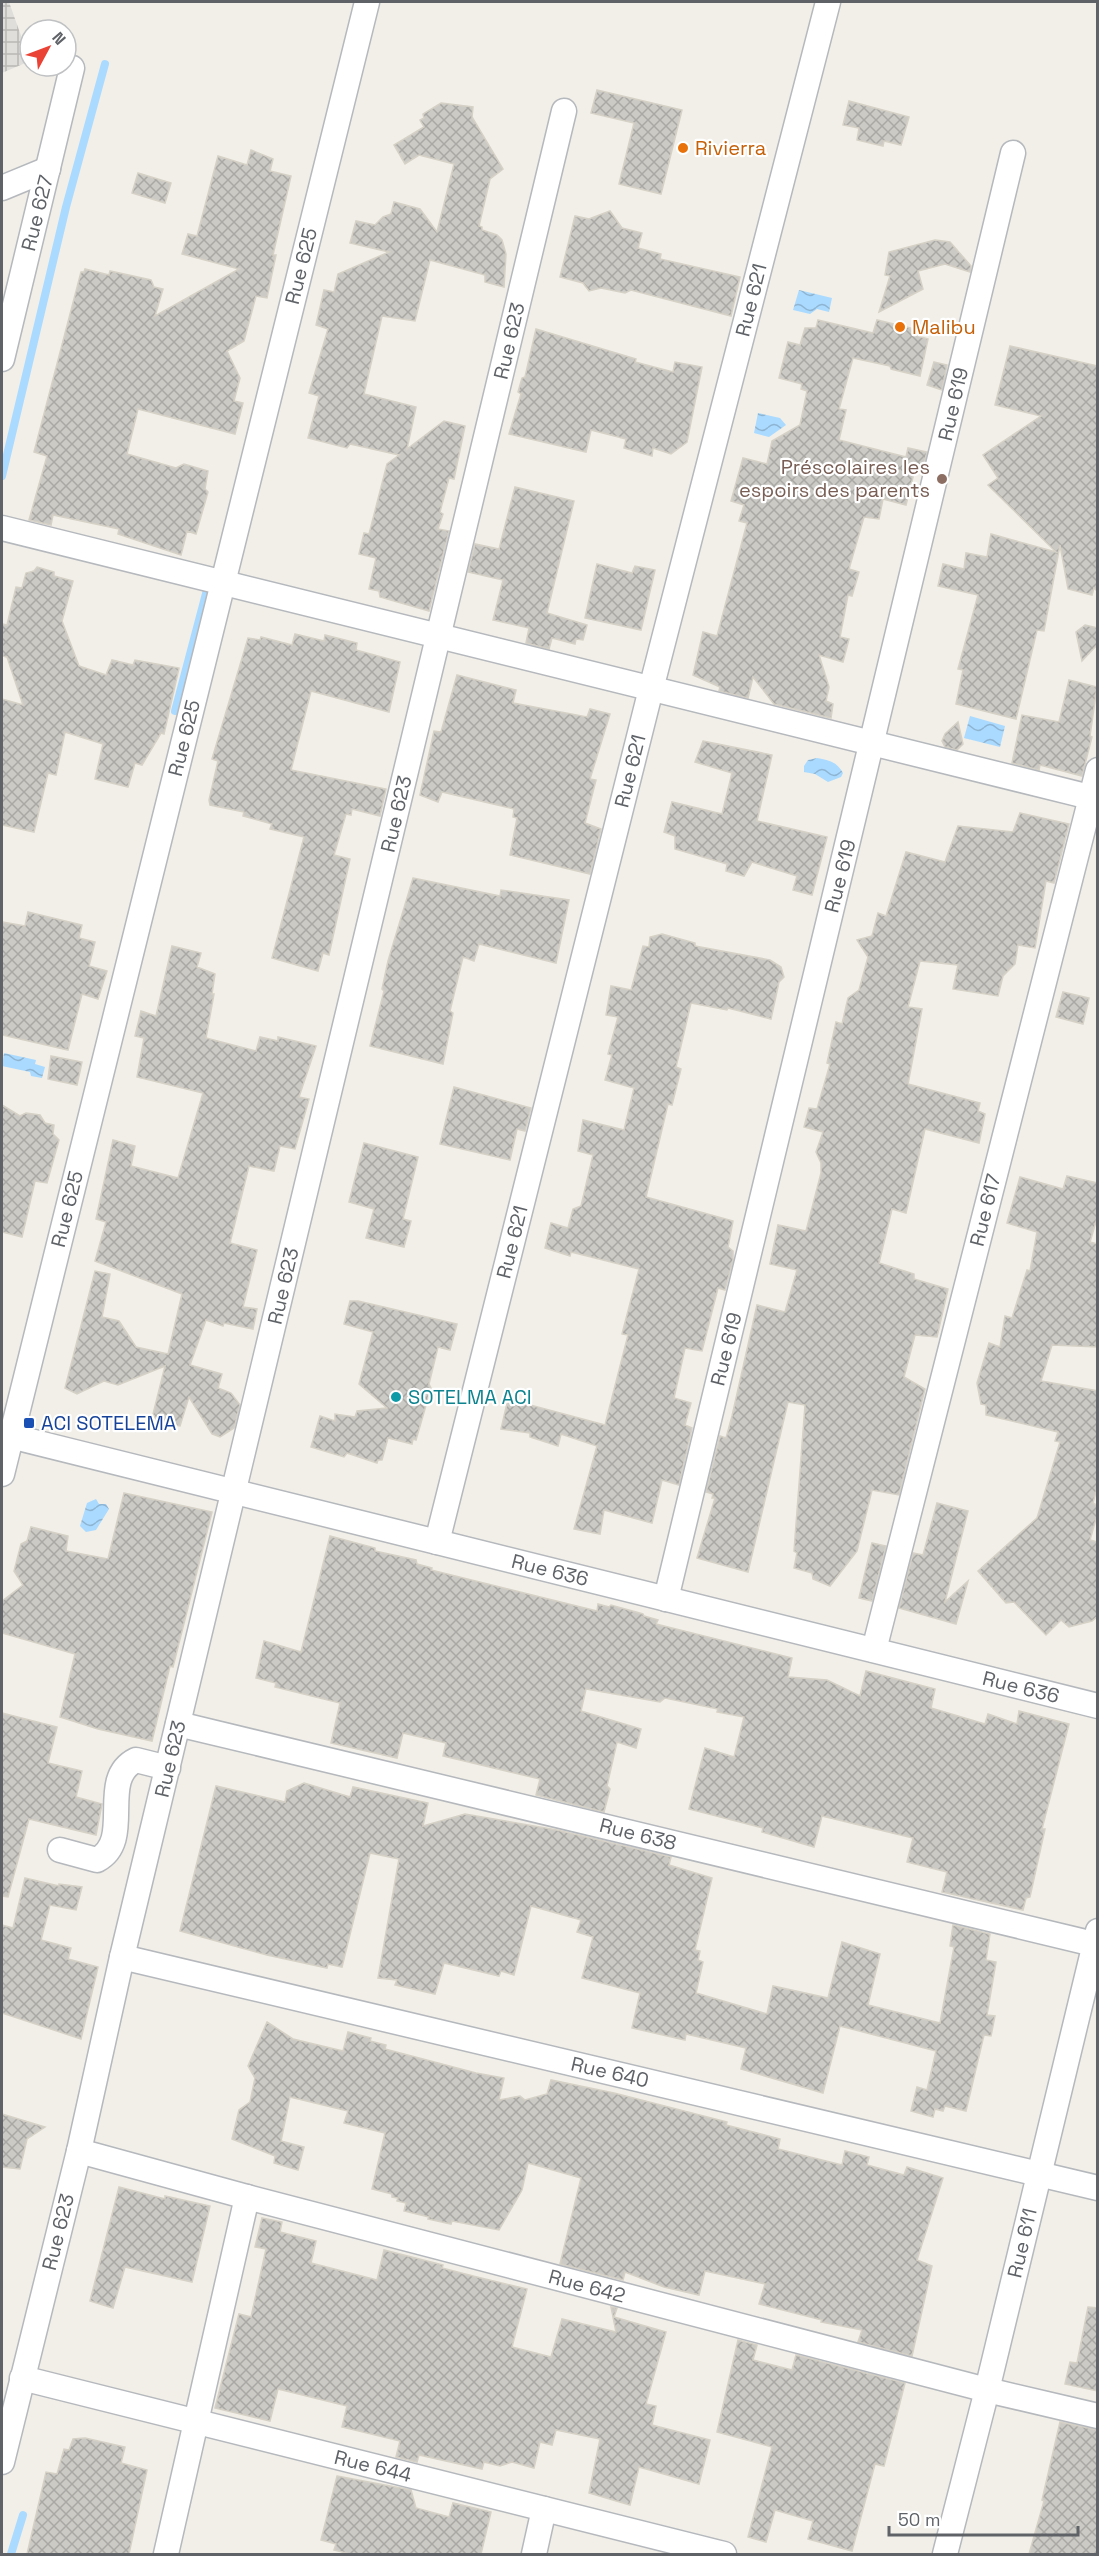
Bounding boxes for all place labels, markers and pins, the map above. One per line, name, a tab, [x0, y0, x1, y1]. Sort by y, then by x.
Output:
place label: Rivierra	[695, 135, 766, 161]
marker: Rivierra	[676, 141, 690, 155]
place label: Malibu	[912, 314, 976, 340]
marker: Malibu	[893, 320, 907, 334]
place label: Préscolaires les espoirs des parents	[739, 454, 930, 503]
marker: Préscolaires les espoirs des parents	[935, 472, 949, 486]
place label: SOTELMA ACI	[408, 1384, 532, 1410]
marker: SOTELMA ACI	[389, 1390, 403, 1404]
place label: ACI SOTELEMA	[41, 1410, 177, 1436]
marker: ACI SOTELEMA	[22, 1416, 36, 1430]

